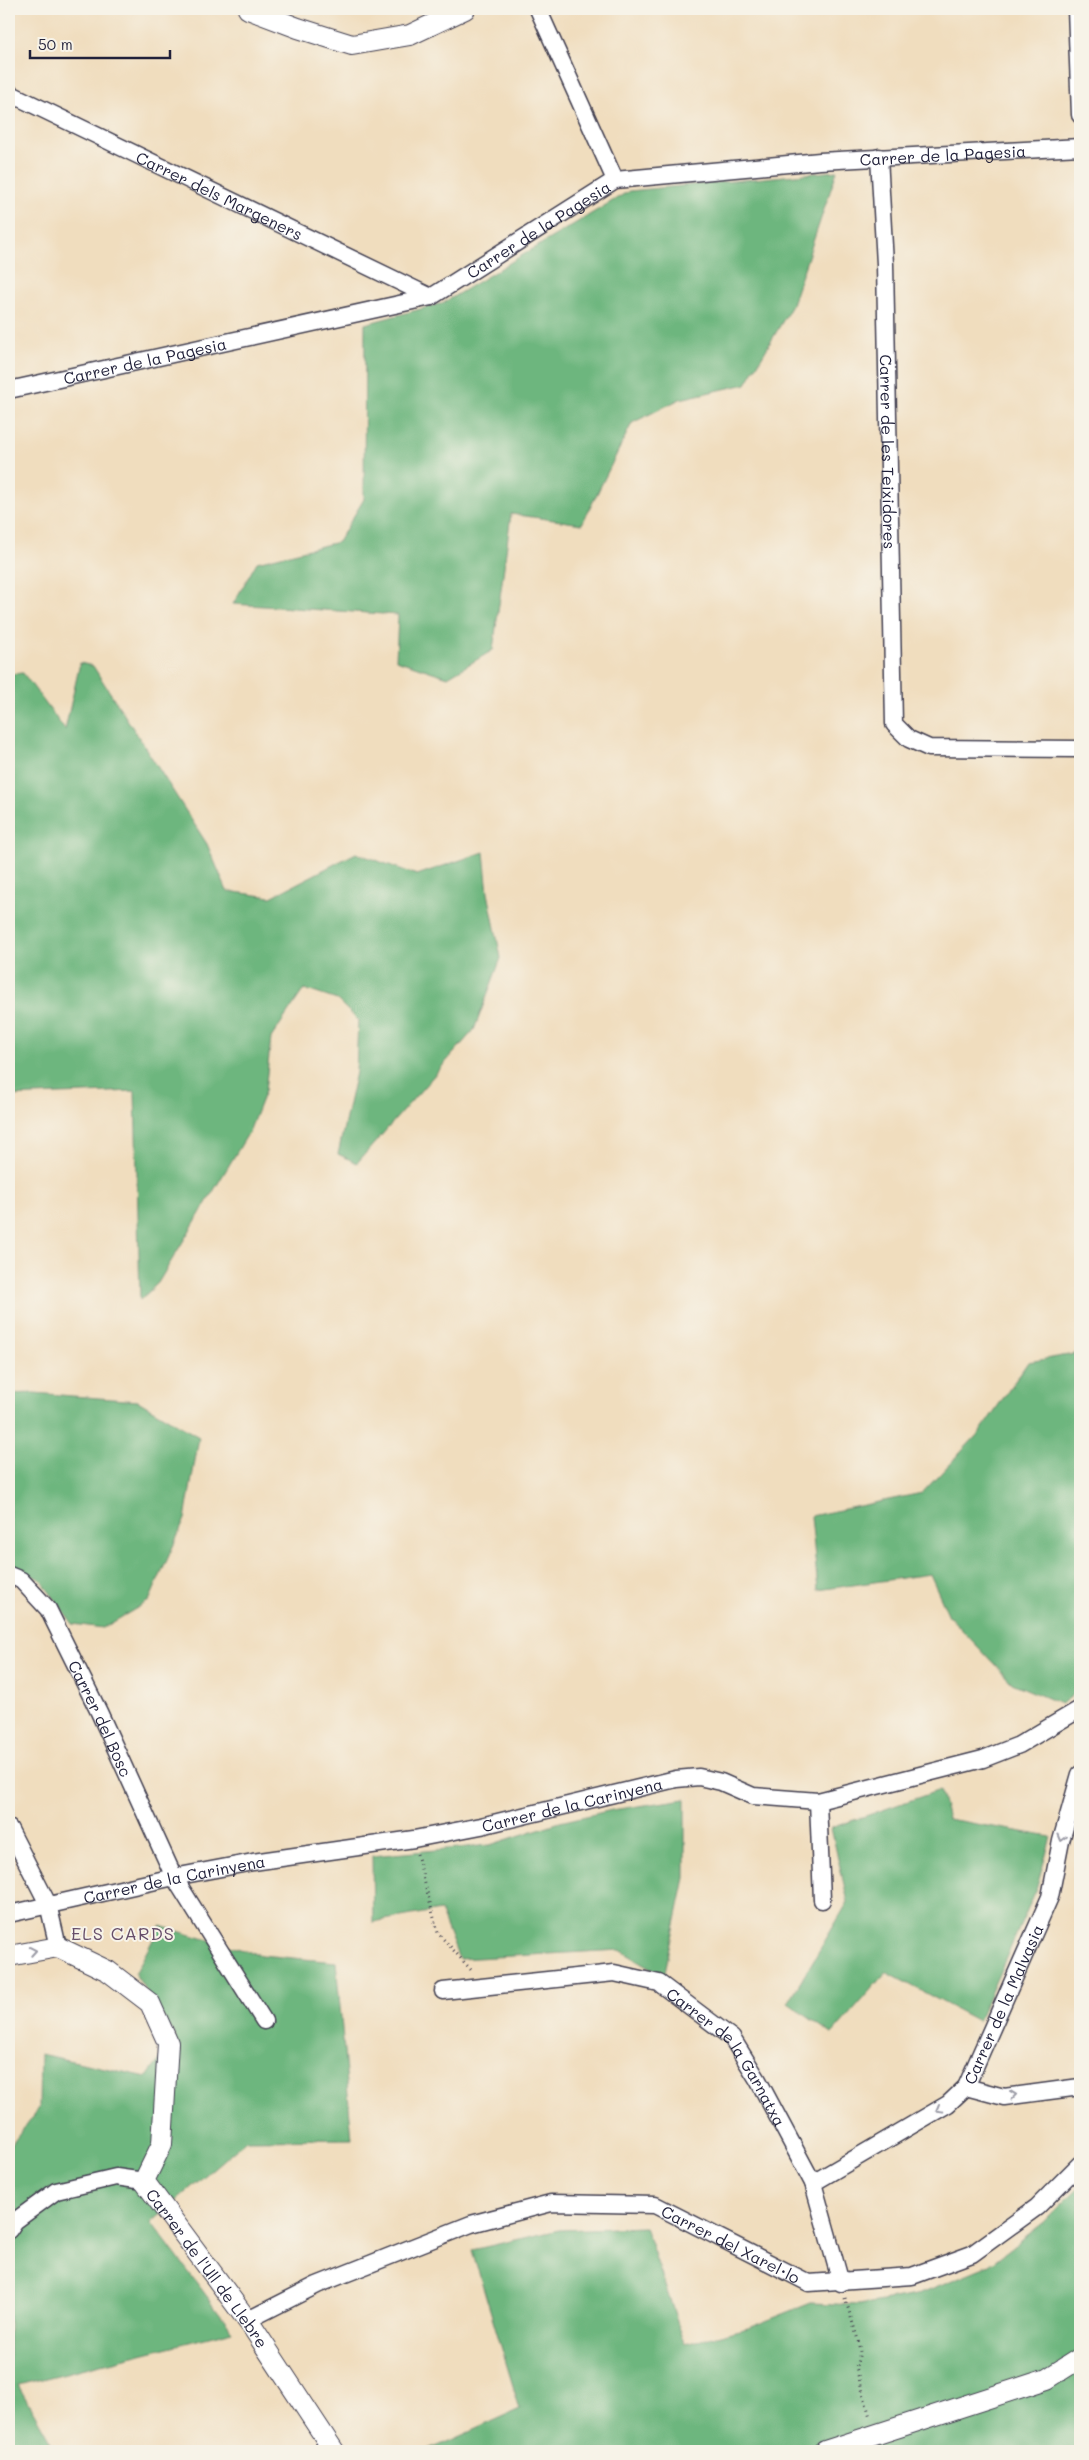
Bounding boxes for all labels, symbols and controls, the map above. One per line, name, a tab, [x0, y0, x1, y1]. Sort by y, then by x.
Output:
scale bar	[30, 28, 170, 60]
text: 50 m	[38, 34, 73, 54]
street label: Carrer de la Pagesia	[859, 139, 1026, 169]
street label: Carrer dels Margeners	[133, 146, 306, 244]
street label: Carrer de la Pagesia	[462, 175, 614, 282]
street label: Carrer de la Pagesia	[61, 332, 228, 388]
street label: Carrer de les Teixidores	[876, 354, 901, 549]
street label: Carrer del Bosc	[64, 1656, 137, 1780]
street label: Carrer de la Carinyena	[480, 1772, 665, 1836]
one-way arrow	[1057, 1834, 1068, 1843]
street label: Carrer de la Carinyena	[81, 1850, 267, 1908]
district label: ELS CARDS	[71, 1921, 175, 1945]
street label: Carrer de la Malvasia	[958, 1921, 1047, 2087]
one-way arrow	[29, 1947, 38, 1957]
street label: Carrer de la Garnatxa	[663, 1982, 791, 2130]
one-way arrow	[1009, 2091, 1017, 2101]
one-way arrow	[936, 2103, 945, 2113]
street label: Carrer de l'Ull de Llebre	[142, 2184, 273, 2351]
street label: Carrer del Xarel·lo	[658, 2200, 804, 2287]

